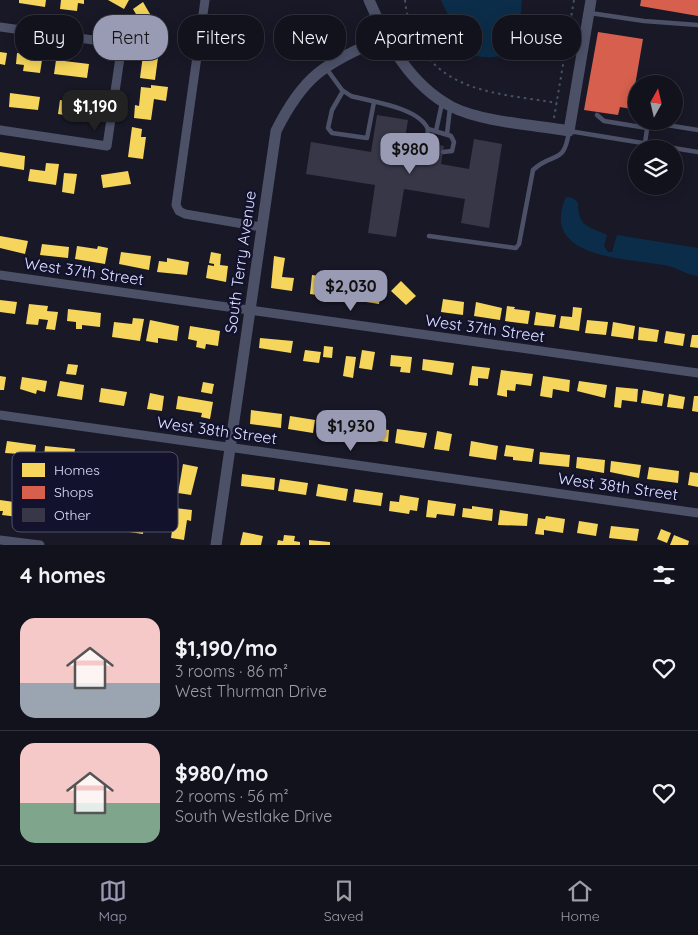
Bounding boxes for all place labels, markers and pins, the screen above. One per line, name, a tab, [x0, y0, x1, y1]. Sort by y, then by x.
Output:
pin: $1,190	[54, 90, 136, 132]
pin: $980	[380, 132, 440, 175]
pin: $2,030	[310, 270, 392, 312]
pin: $1,930	[310, 410, 392, 452]

